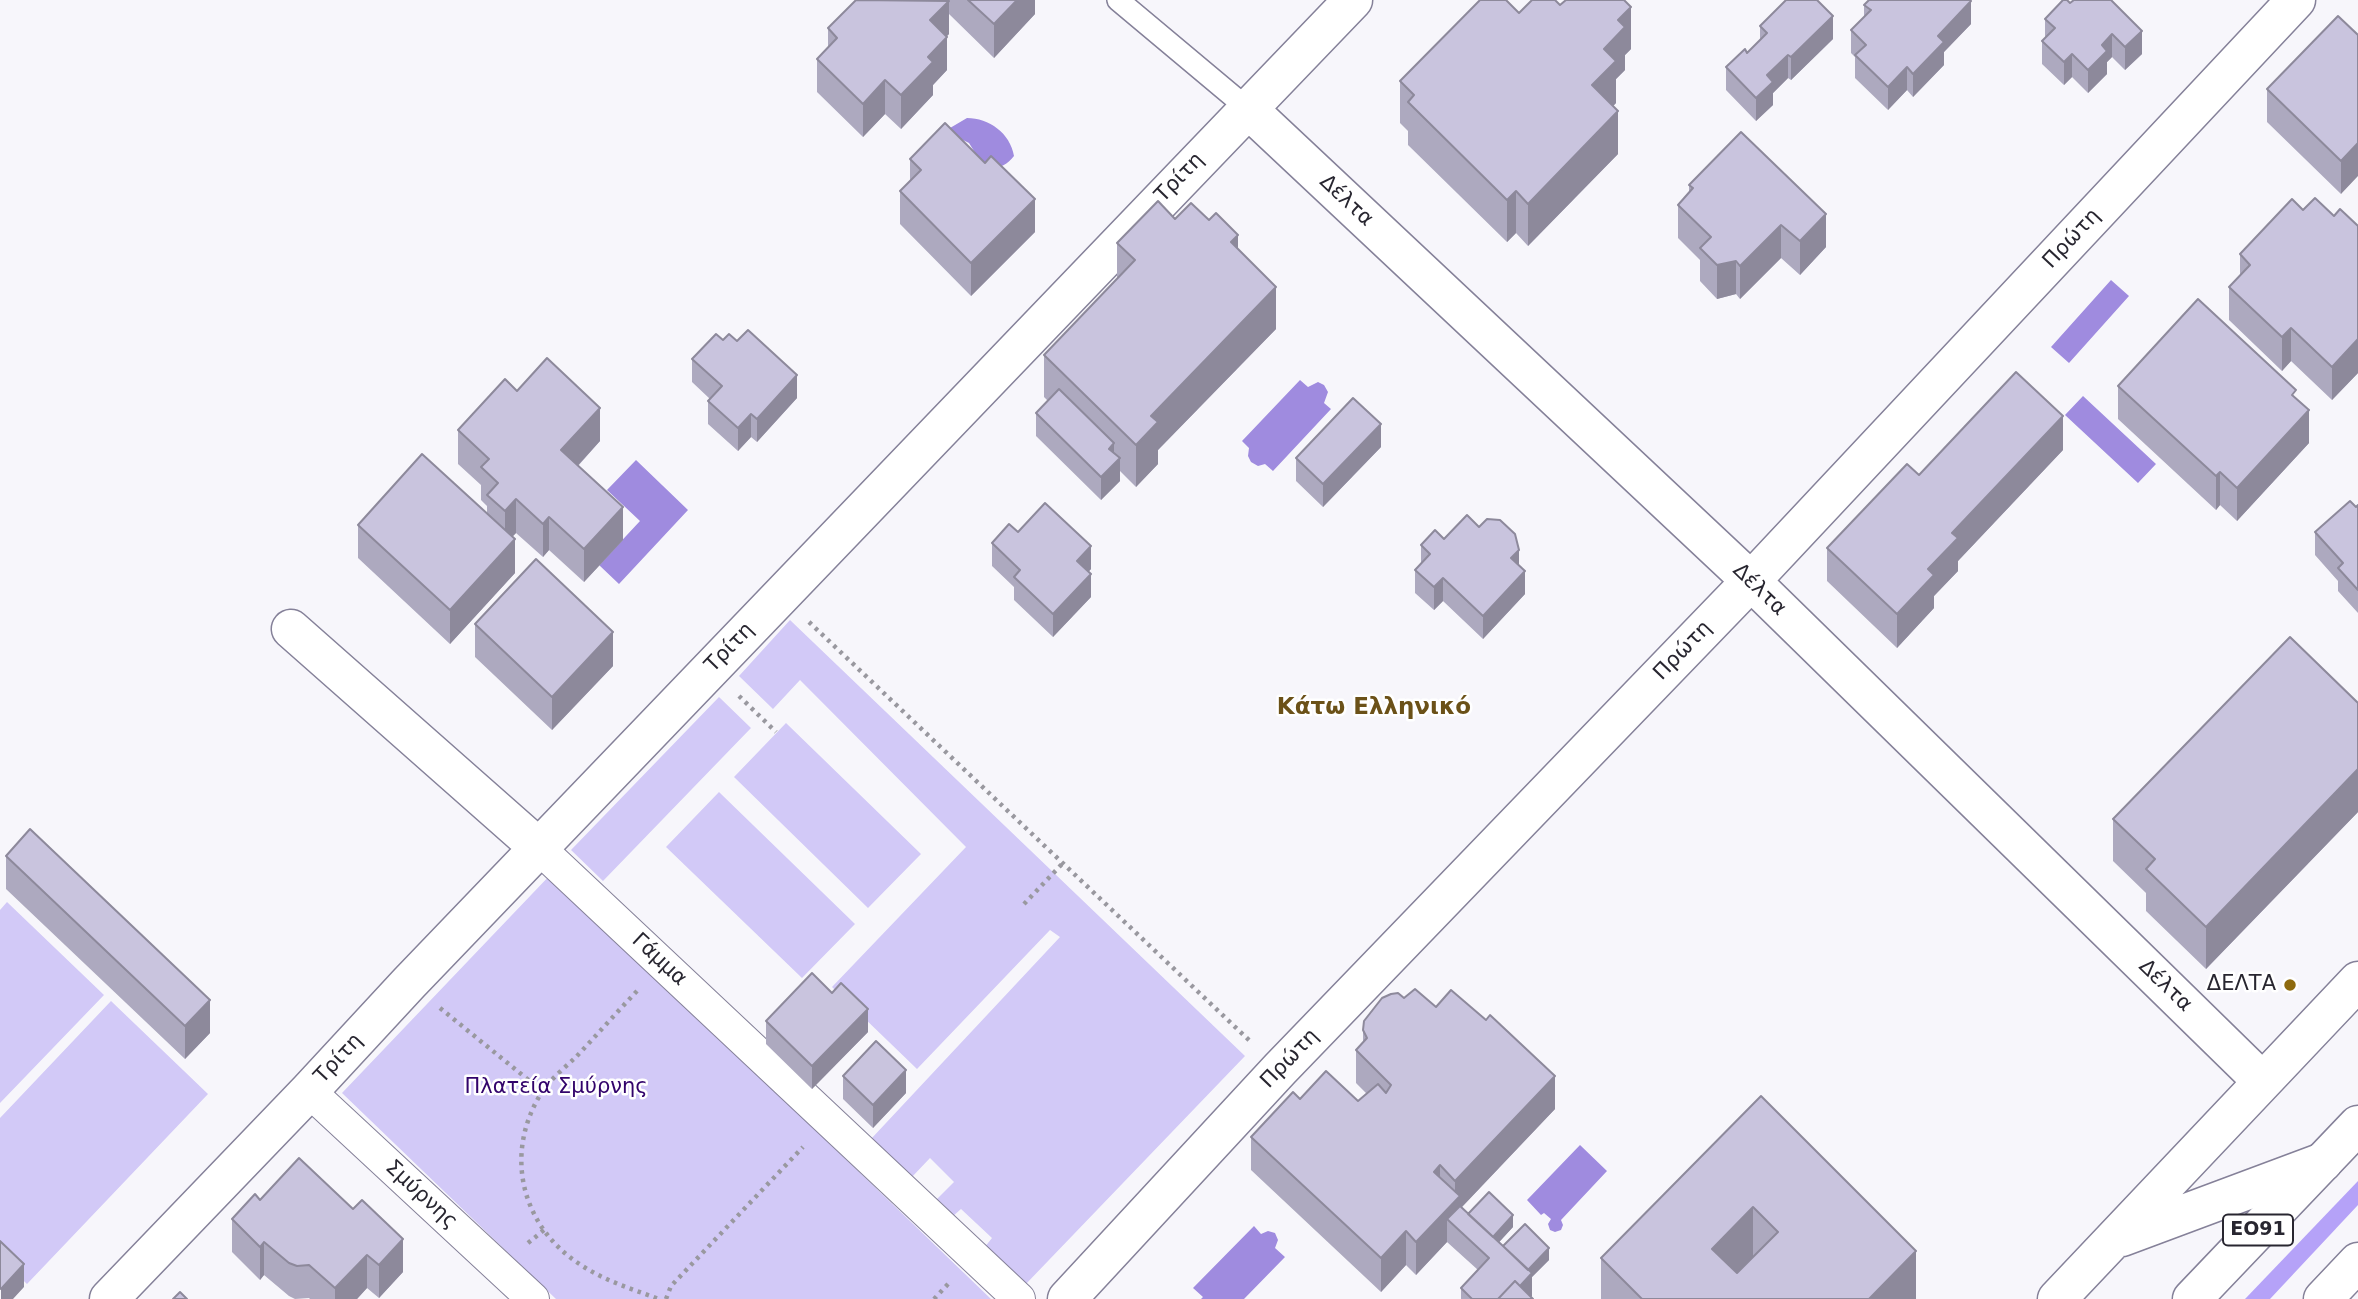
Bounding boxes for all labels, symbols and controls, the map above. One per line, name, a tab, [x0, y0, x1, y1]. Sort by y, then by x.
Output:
street label: Τρίτη	[1150, 148, 1210, 208]
street label: Δέλτα	[1314, 170, 1378, 232]
street label: Πρώτη	[2038, 204, 2106, 274]
street label: Δέλτα	[1727, 558, 1791, 622]
street label: Πρώτη	[1649, 616, 1717, 686]
street label: Τρίτη	[700, 618, 760, 678]
district label: Κάτω Ελληνικό	[1277, 694, 1471, 722]
street label: Γάμμα	[626, 928, 692, 992]
street label: Δέλτα	[2133, 954, 2197, 1018]
place label: ΔΕΛΤΑ	[2207, 972, 2276, 998]
marker: ΔΕΛΤΑ	[2282, 977, 2298, 993]
street label: Πρώτη	[1256, 1024, 1324, 1094]
street label: Τρίτη	[310, 1029, 368, 1089]
park label: Πλατεία Σμύρνης	[464, 1075, 648, 1101]
street label: Σμύρνης	[380, 1155, 462, 1235]
road number: ΕΟ91	[2223, 1214, 2293, 1246]

